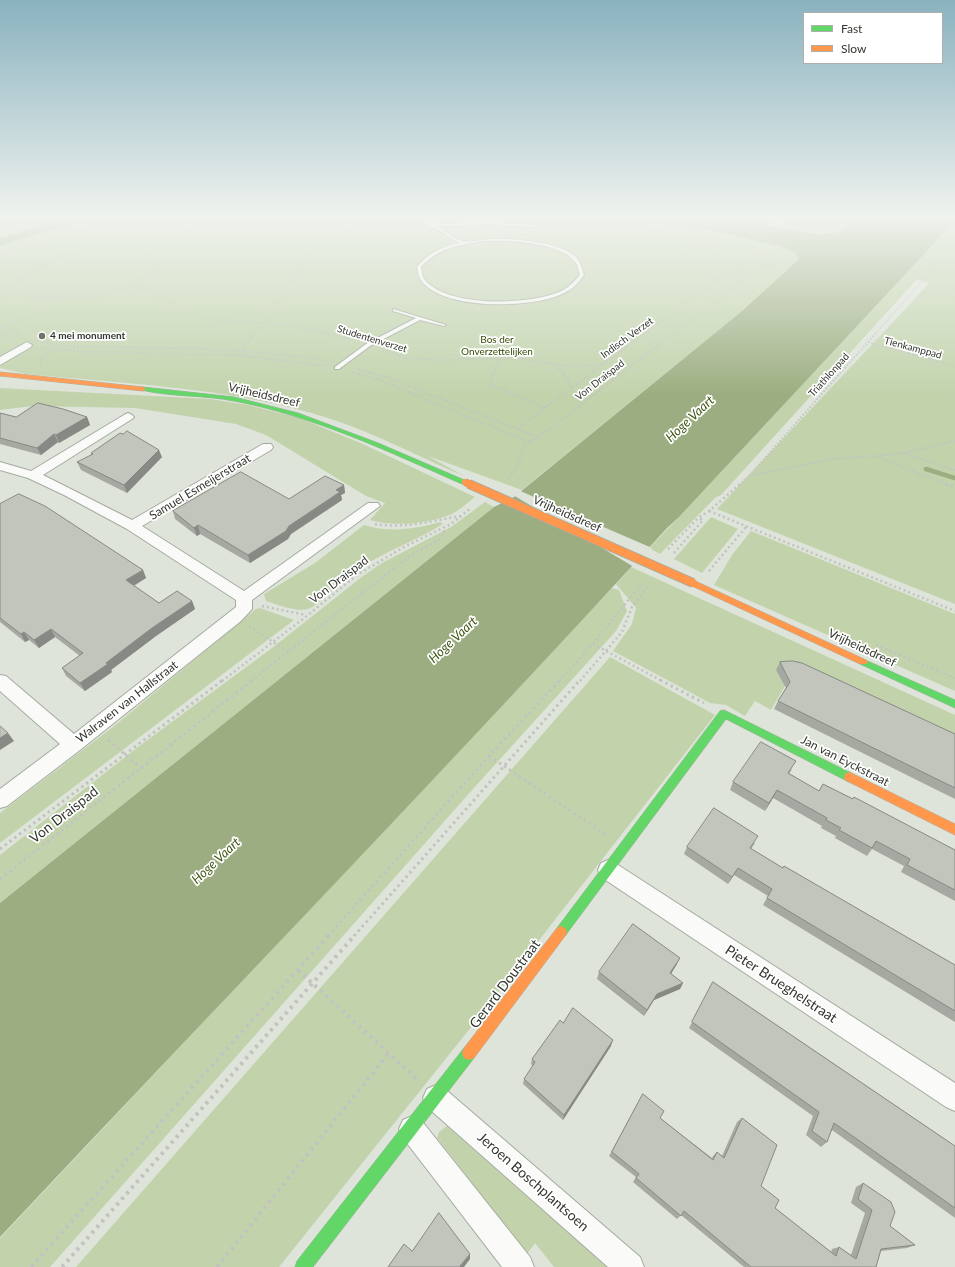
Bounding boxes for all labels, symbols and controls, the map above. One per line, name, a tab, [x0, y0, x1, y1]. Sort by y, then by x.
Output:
legend	[803, 12, 943, 64]
text: Fast	[841, 21, 862, 36]
text: Slow	[841, 41, 866, 56]
street label: Indisch Verzet	[598, 315, 656, 361]
street label: Studentenverzet	[336, 323, 408, 355]
place label: 4 mei monument	[50, 330, 125, 342]
marker: 4 mei monument	[37, 331, 47, 341]
park label: Bos der Onverzettelijken	[461, 334, 533, 358]
street label: Tienkamppad	[883, 335, 943, 361]
street label: Triathlonpad	[806, 351, 852, 399]
street label: Von Draispad	[573, 357, 627, 403]
street label: Vrijheidsdreef	[227, 380, 301, 410]
water label: Hoge Vaart	[662, 393, 718, 445]
street label: Samuel Esmeijerstraat	[147, 451, 253, 523]
street label: Vrijheidsdreef	[531, 493, 603, 535]
street label: Von Draispad	[307, 553, 371, 607]
water label: Hoge Vaart	[425, 614, 481, 666]
street label: Vrijheidsdreef	[826, 626, 898, 670]
street label: Walraven van Hallstraat	[73, 658, 181, 746]
street label: Jan van Eyckstraat	[799, 733, 891, 789]
street label: Von Draispad	[26, 783, 102, 847]
water label: Hoge Vaart	[188, 835, 244, 887]
street label: Gerard Doustraat	[466, 936, 544, 1032]
street label: Pieter Brueghelstraat	[722, 942, 840, 1026]
street label: Jeroen Boschplantsoen	[474, 1129, 592, 1235]

